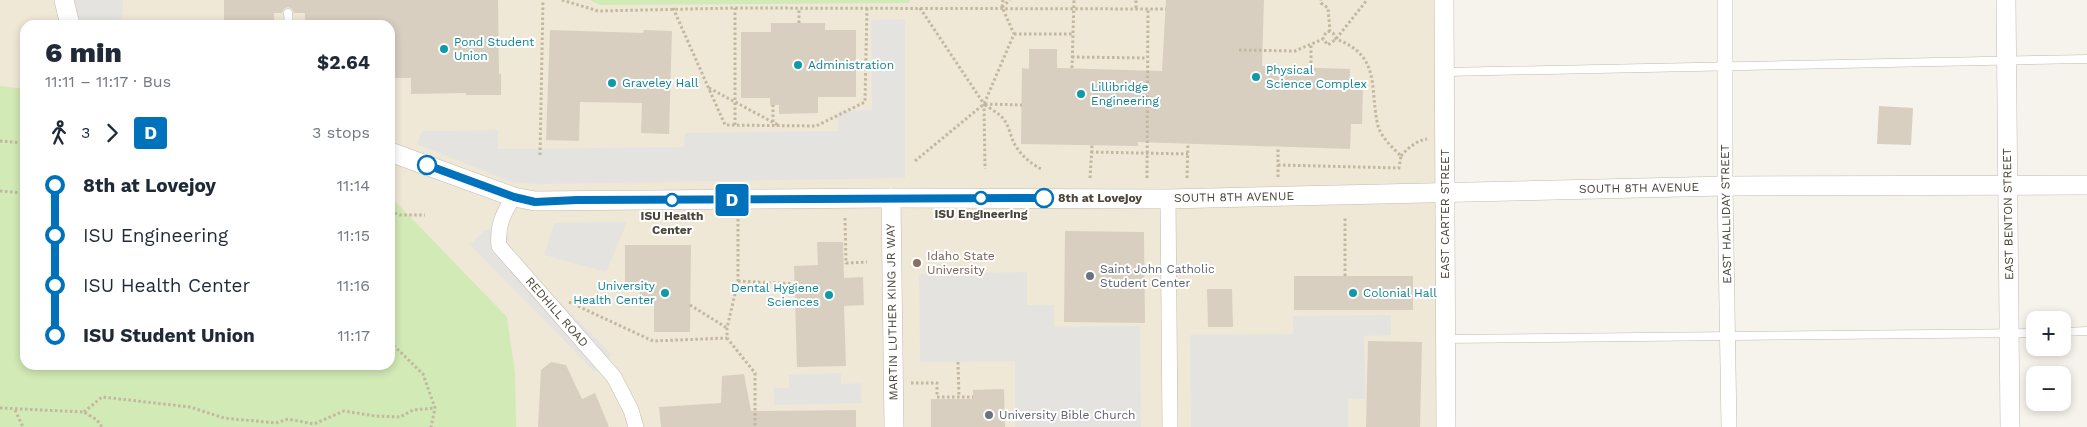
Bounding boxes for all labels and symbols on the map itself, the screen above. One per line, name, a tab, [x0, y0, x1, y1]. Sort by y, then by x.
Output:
place label: Pond Student Union	[454, 35, 534, 63]
marker: Pond Student Union	[438, 43, 450, 55]
place label: Administration	[808, 58, 894, 72]
marker: Administration	[792, 59, 804, 71]
place label: Physical Science Complex	[1266, 63, 1367, 91]
marker: Physical Science Complex	[1250, 71, 1262, 83]
place label: Graveley Hall	[622, 76, 699, 90]
marker: Graveley Hall	[606, 77, 618, 89]
place label: Lillibridge Engineering	[1091, 80, 1159, 108]
marker: Lillibridge Engineering	[1075, 88, 1087, 100]
street label: EAST HALLIDAY STREET	[1718, 144, 1734, 284]
street label: EAST BENTON STREET	[2000, 148, 2016, 280]
street label: EAST CARTER STREET	[1438, 149, 1452, 279]
unlabelled marker	[417, 155, 437, 175]
street label: SOUTH 8TH AVENUE	[1579, 180, 1699, 196]
line badge: D	[716, 184, 748, 216]
marker: 8th at Lovejoy	[1034, 188, 1054, 208]
street label: SOUTH 8TH AVENUE	[1174, 189, 1294, 205]
marker: ISU Engineering	[974, 191, 988, 205]
place label: 8th at Lovejoy	[1058, 191, 1142, 205]
marker: ISU Health Center	[665, 193, 679, 207]
place label: ISU Engineering	[935, 207, 1028, 221]
place label: ISU Health Center	[641, 209, 703, 237]
street label: MARTIN LUTHER KING JR WAY	[883, 223, 901, 401]
place label: Idaho State University	[927, 249, 995, 277]
marker: Idaho State University	[911, 257, 923, 269]
place label: Saint John Catholic Student Center	[1100, 262, 1215, 290]
marker: Saint John Catholic Student Center	[1084, 270, 1096, 282]
street label: REDHILL ROAD	[523, 274, 591, 350]
place label: University Health Center	[573, 279, 656, 307]
place label: Dental Hygiene Sciences	[731, 281, 819, 309]
place label: Colonial Hall	[1363, 286, 1437, 300]
marker: University Health Center	[659, 287, 671, 299]
marker: Colonial Hall	[1347, 287, 1359, 299]
marker: Dental Hygiene Sciences	[823, 289, 835, 301]
place label: University Bible Church	[999, 408, 1136, 422]
marker: University Bible Church	[983, 409, 995, 421]

